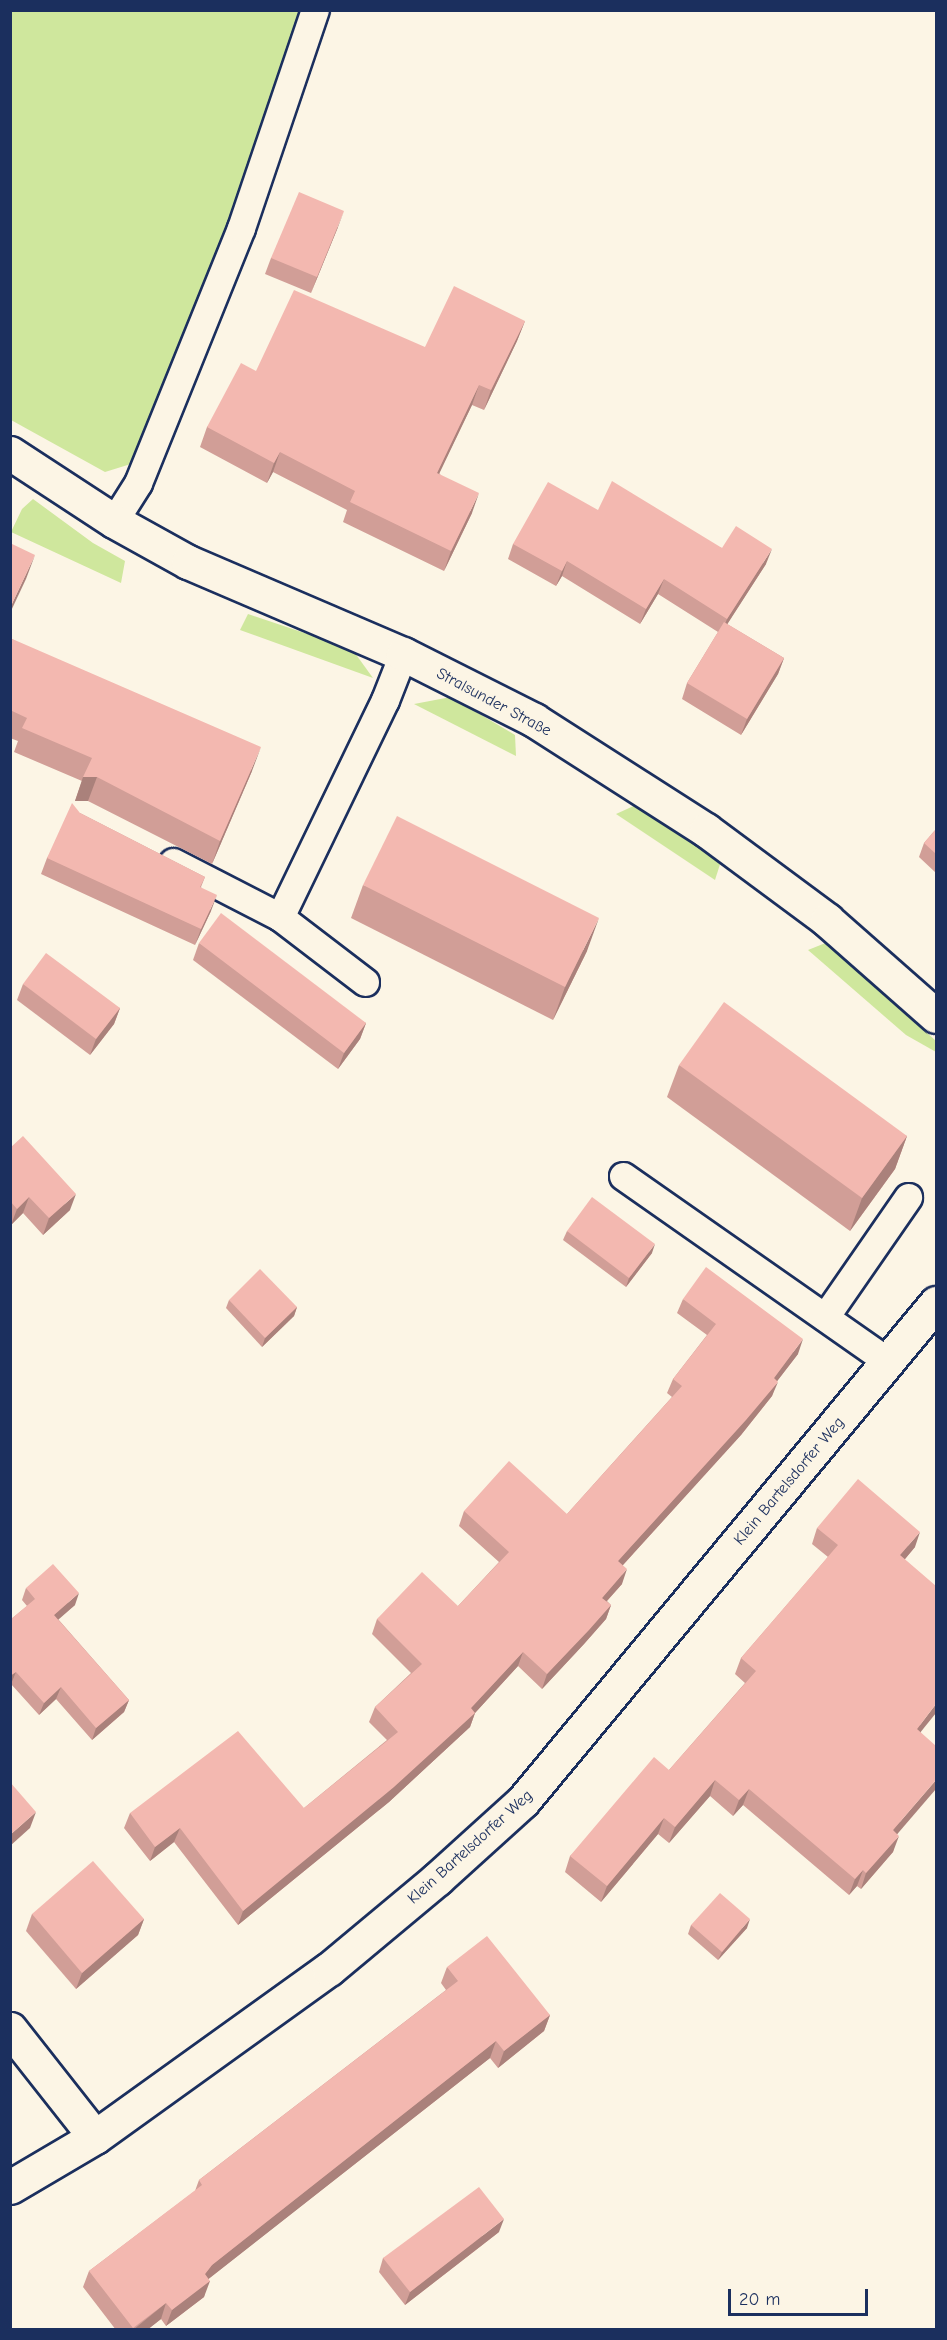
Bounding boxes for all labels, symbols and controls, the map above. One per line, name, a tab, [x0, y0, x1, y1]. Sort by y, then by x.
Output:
street label: Stralsunder Straße	[433, 664, 555, 740]
street label: Klein Bartelsdorfer Weg	[730, 1413, 848, 1549]
street label: Klein Bartelsdorfer Weg	[404, 1786, 536, 1908]
scale bar	[731, 2277, 870, 2315]
text: 20 m	[739, 2289, 780, 2310]

